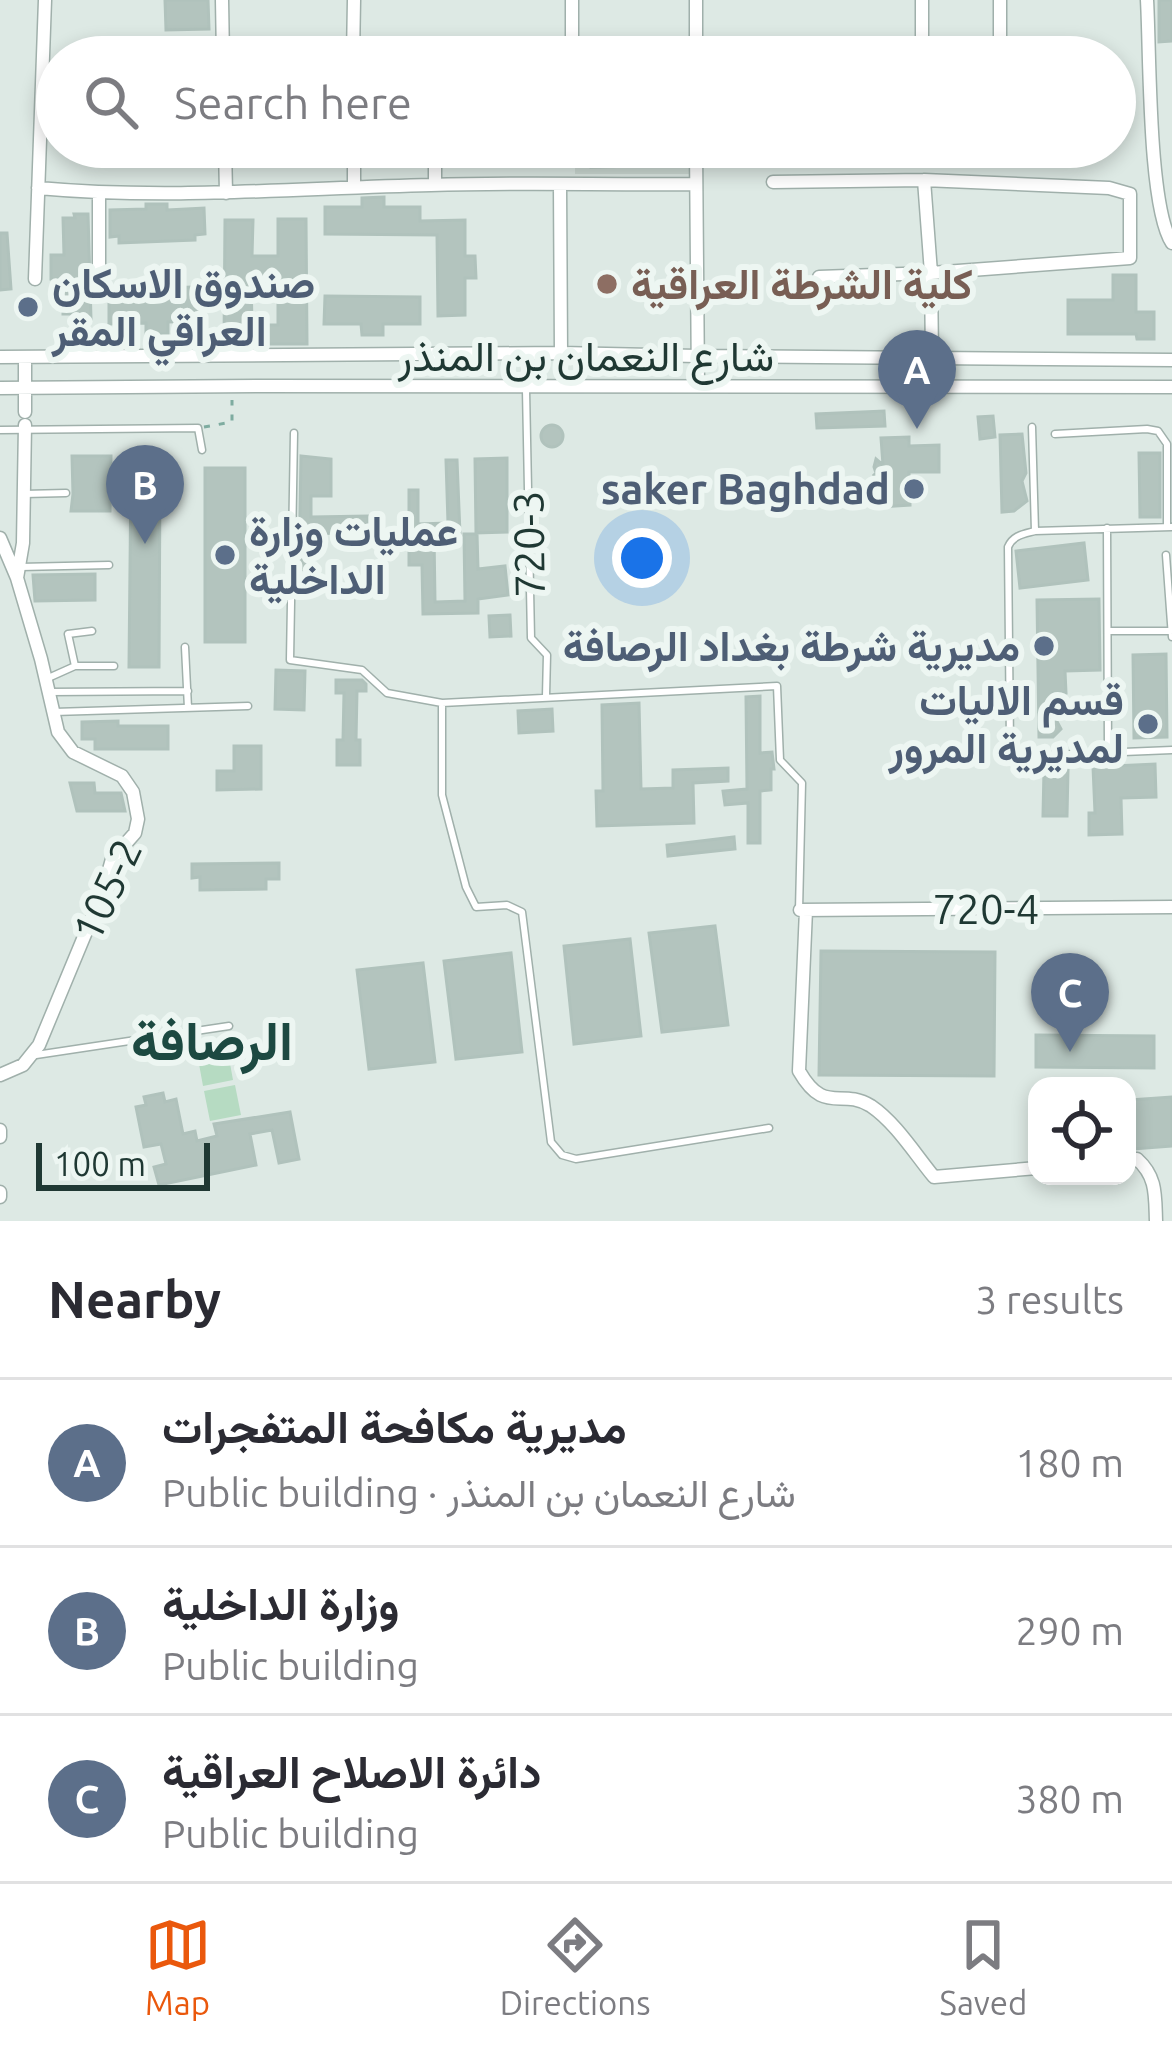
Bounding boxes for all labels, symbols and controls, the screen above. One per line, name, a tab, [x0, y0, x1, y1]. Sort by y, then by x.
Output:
search box	[36, 36, 1136, 168]
icon: search	[78, 69, 144, 135]
text: Search here	[174, 77, 412, 128]
place label: صندوق الاسكان العراقي المقر	[51, 259, 315, 366]
place label: كلية الشرطة العراقية	[631, 260, 973, 311]
marker: كلية الشرطة العراقية	[594, 271, 620, 297]
marker: صندوق الاسكان العراقي المقر	[15, 294, 41, 320]
pin: A	[878, 330, 956, 429]
street label: شارع النعمان بن المنذر	[397, 332, 774, 385]
pin: B	[106, 445, 184, 544]
place label: saker Baghdad	[601, 465, 890, 512]
marker: saker Baghdad	[901, 476, 927, 502]
street label: 720-3	[504, 490, 553, 598]
place label: عمليات وزارة الداخلية	[249, 507, 458, 604]
your location	[612, 528, 672, 588]
marker: عمليات وزارة الداخلية	[212, 542, 238, 568]
place label: مديرية شرطة بغداد الرصافة	[563, 622, 1020, 673]
marker: مديرية شرطة بغداد الرصافة	[1031, 633, 1057, 659]
place label: قسم الاليات لمديرية المرور	[888, 676, 1124, 775]
marker: قسم الاليات لمديرية المرور	[1135, 711, 1161, 737]
street label: 105-2	[63, 831, 150, 948]
street label: 720-4	[933, 885, 1039, 932]
pin: C	[1031, 953, 1109, 1052]
district label: الرصافة	[131, 1010, 293, 1075]
map controls	[1028, 1077, 1136, 1185]
button: locate	[1028, 1077, 1136, 1185]
scale bar	[36, 1137, 210, 1190]
text: 100 m	[54, 1145, 146, 1182]
text: Nearby	[48, 1270, 221, 1328]
text: 3 results	[975, 1278, 1124, 1321]
text: مديرية مكافحة المتفجرات	[162, 1401, 627, 1452]
text: A	[73, 1441, 101, 1484]
text: 180 m	[1015, 1441, 1124, 1484]
text: Public building · شارع النعمان بن المنذر	[162, 1471, 796, 1514]
text: وزارة الداخلية	[162, 1578, 399, 1629]
text: B	[74, 1609, 100, 1652]
text: 290 m	[1015, 1609, 1124, 1652]
text: Public building	[162, 1644, 419, 1687]
text: دائرة الاصلاح العراقية	[162, 1746, 541, 1797]
text: C	[75, 1777, 99, 1820]
text: 380 m	[1015, 1777, 1124, 1820]
text: Public building	[162, 1812, 419, 1855]
tab: Map	[145, 1912, 211, 2021]
tab: Directions	[500, 1912, 650, 2021]
tab: Saved	[940, 1912, 1027, 2021]

